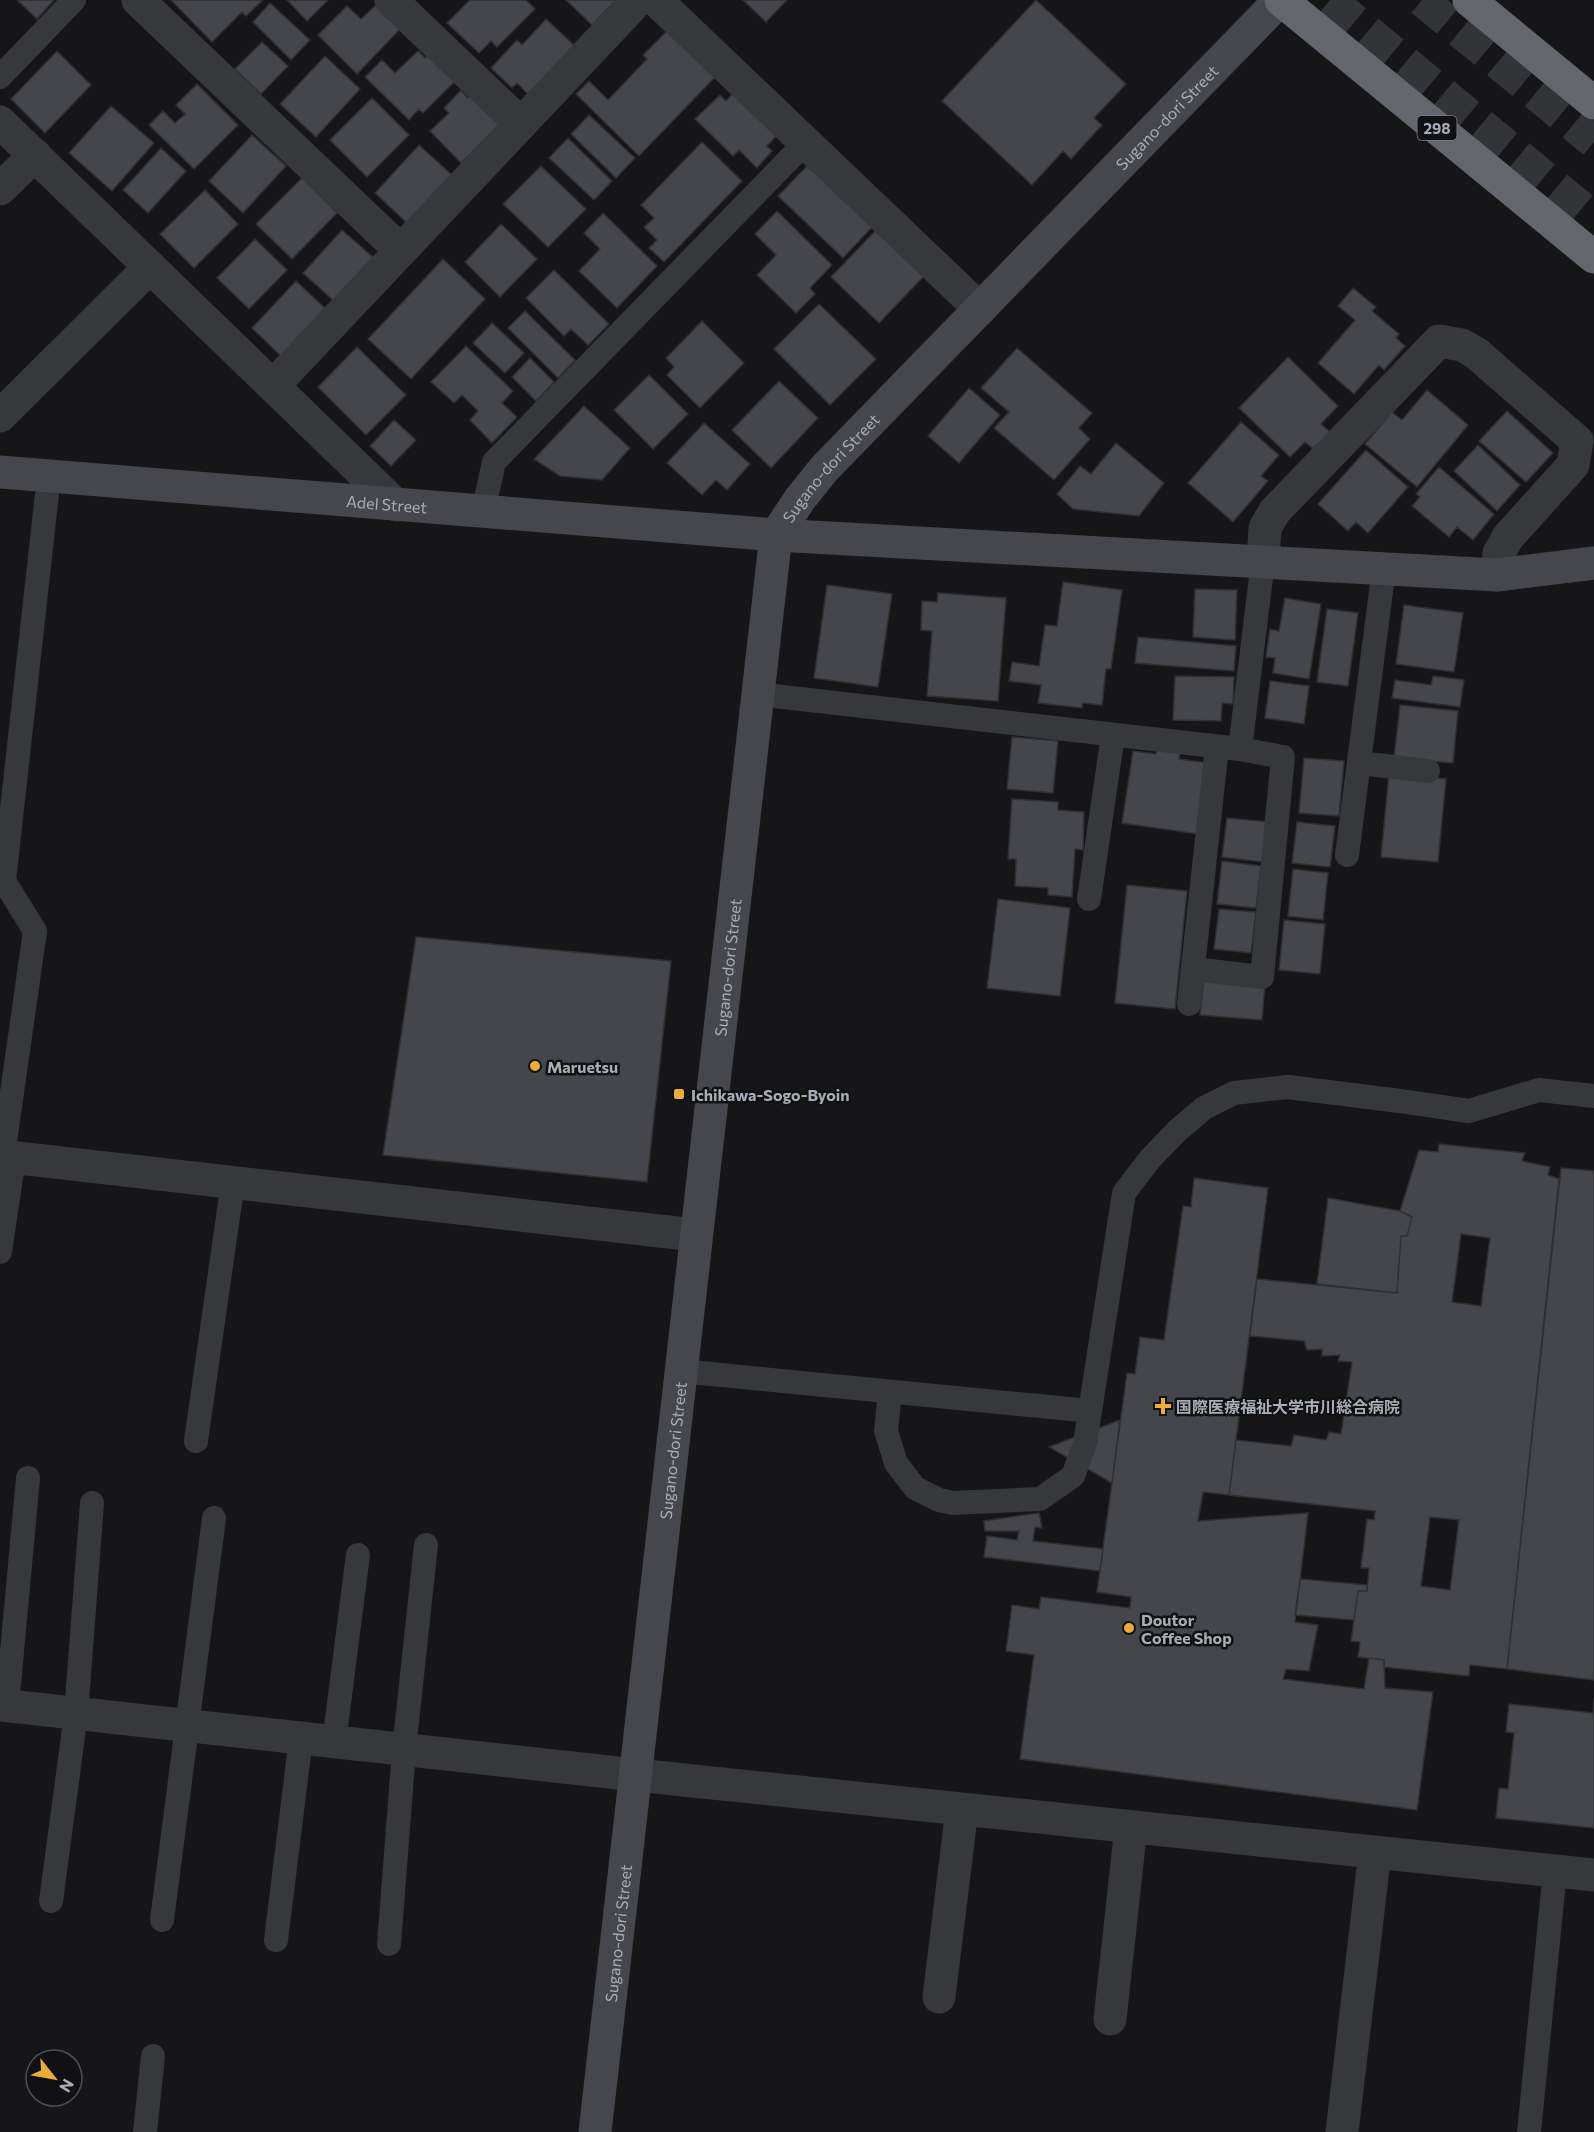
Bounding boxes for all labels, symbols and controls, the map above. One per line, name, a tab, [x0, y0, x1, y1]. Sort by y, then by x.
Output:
street label: Sugano-dori Street	[1111, 60, 1222, 173]
road number: 298	[1418, 116, 1456, 140]
street label: Sugano-dori Street	[778, 409, 883, 526]
street label: Adel Street	[346, 491, 428, 516]
street label: Sugano-dori Street	[710, 897, 744, 1037]
place label: Maruetsu	[547, 1057, 618, 1076]
marker: Maruetsu	[528, 1059, 542, 1073]
place label: Ichikawa-Sogo-Byoin	[691, 1085, 850, 1104]
marker: Ichikawa-Sogo-Byoin	[672, 1087, 686, 1101]
street label: Sugano-dori Street	[655, 1380, 690, 1520]
marker: 国際医療福祉大学市川総合病院	[1154, 1397, 1172, 1415]
place label: 国際医療福祉大学市川総合病院	[1176, 1397, 1400, 1416]
place label: Doutor Coffee Shop	[1141, 1610, 1232, 1647]
marker: Doutor Coffee Shop	[1122, 1621, 1136, 1635]
street label: Sugano-dori Street	[600, 1863, 635, 2003]
north arrow	[24, 2048, 84, 2108]
text: N	[56, 2076, 79, 2096]

